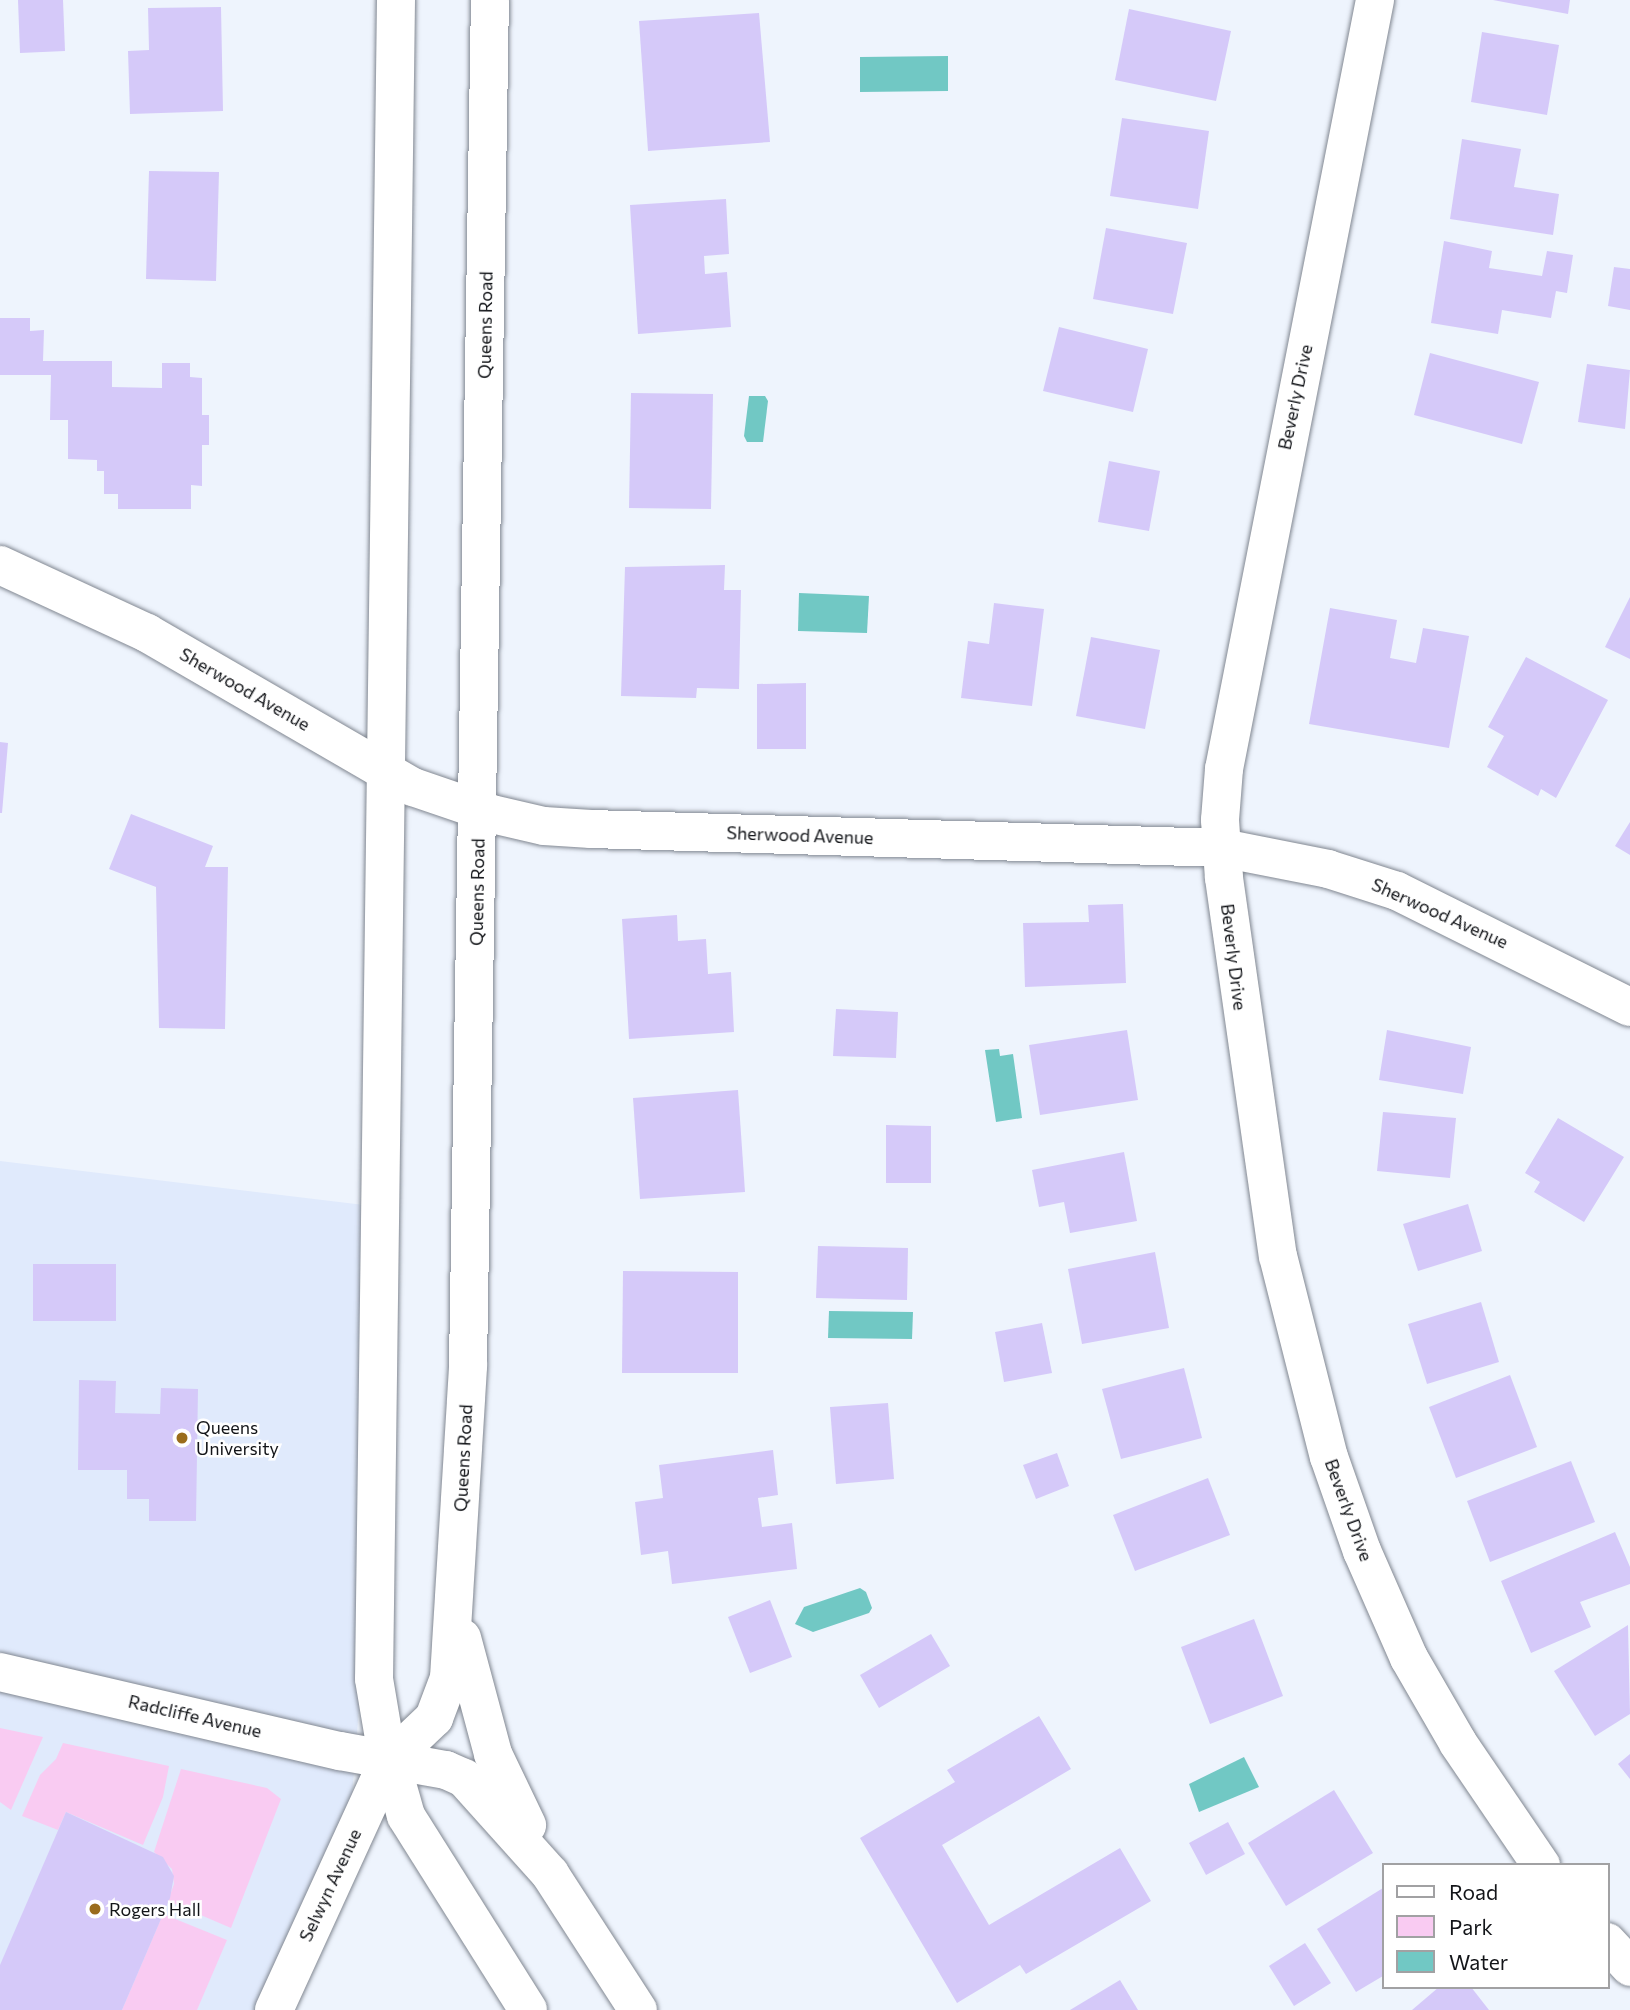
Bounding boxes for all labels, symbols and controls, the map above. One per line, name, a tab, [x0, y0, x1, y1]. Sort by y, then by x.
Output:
street label: Queens Road	[473, 271, 497, 379]
street label: Beverly Drive	[1273, 342, 1317, 452]
street label: Sherwood Avenue	[176, 643, 314, 735]
street label: Sherwood Avenue	[726, 822, 874, 848]
street label: Queens Road	[465, 838, 489, 946]
street label: Sherwood Avenue	[1368, 873, 1512, 953]
street label: Beverly Drive	[1217, 902, 1251, 1012]
street label: Queens Road	[449, 1404, 477, 1512]
place label: Queens University	[196, 1417, 279, 1460]
marker: Queens University	[174, 1430, 190, 1446]
street label: Beverly Drive	[1321, 1456, 1377, 1564]
street label: Radcliffe Avenue	[126, 1690, 264, 1742]
street label: Selwyn Avenue	[294, 1825, 366, 1945]
legend	[1382, 1863, 1609, 1989]
text: Road	[1449, 1879, 1498, 1904]
place label: Rogers Hall	[109, 1898, 201, 1920]
marker: Rogers Hall	[87, 1901, 103, 1917]
text: Park	[1449, 1914, 1493, 1939]
text: Water	[1449, 1949, 1508, 1974]

